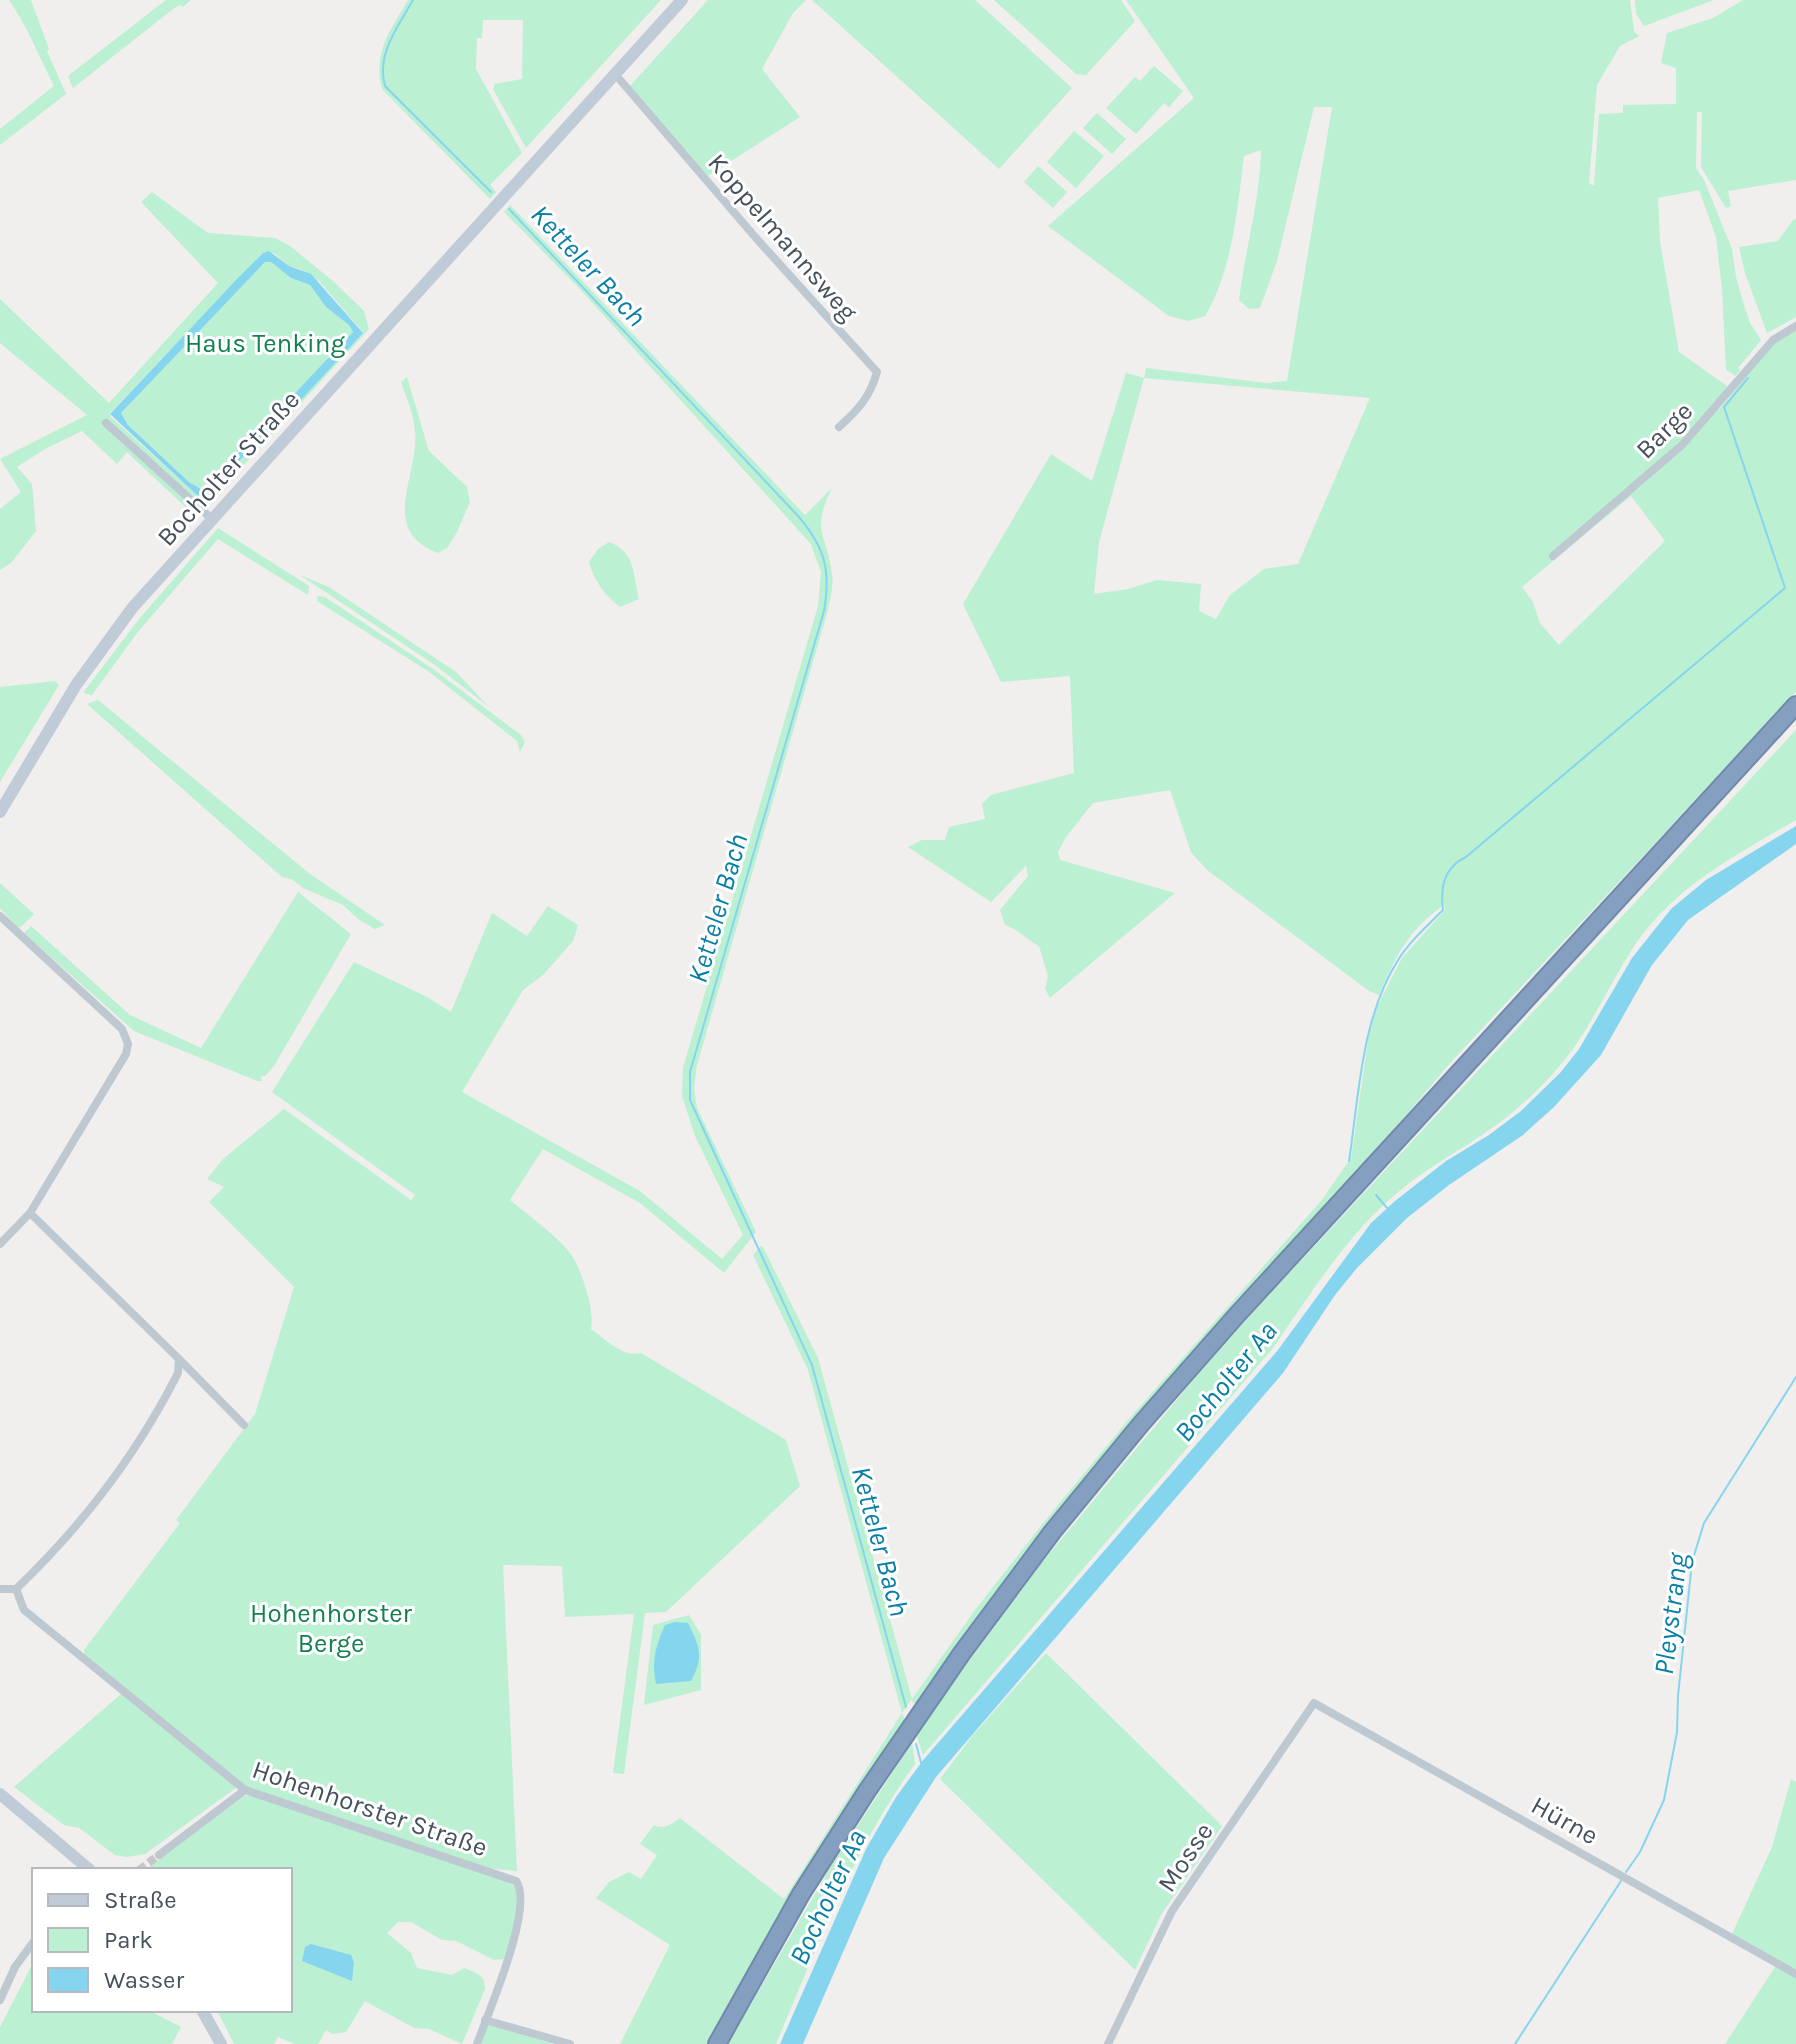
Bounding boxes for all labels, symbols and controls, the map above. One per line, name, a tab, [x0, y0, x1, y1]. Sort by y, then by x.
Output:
street label: Koppelmannsweg	[702, 147, 864, 328]
water label: Ketteler Bach	[524, 198, 653, 333]
park label: Haus Tenking	[185, 328, 345, 359]
street label: Bocholter Straße	[151, 384, 306, 552]
street label: Barge	[1630, 396, 1699, 465]
water label: Ketteler Bach	[680, 830, 755, 987]
water label: Bocholter Aa	[1167, 1315, 1284, 1448]
water label: Ketteler Bach	[845, 1463, 916, 1620]
water label: Pleystrang	[1647, 1550, 1695, 1677]
park label: Hohenhorster Berge	[250, 1598, 413, 1659]
street label: Hohenhorster Straße	[248, 1754, 491, 1863]
street label: Hürne	[1526, 1790, 1604, 1851]
street label: Mosse	[1151, 1817, 1220, 1898]
water label: Bocholter Aa	[782, 1825, 873, 1970]
legend	[32, 1868, 292, 2012]
text: Straße	[104, 1886, 176, 1914]
text: Park	[104, 1926, 153, 1954]
text: Wasser	[104, 1966, 184, 1994]

